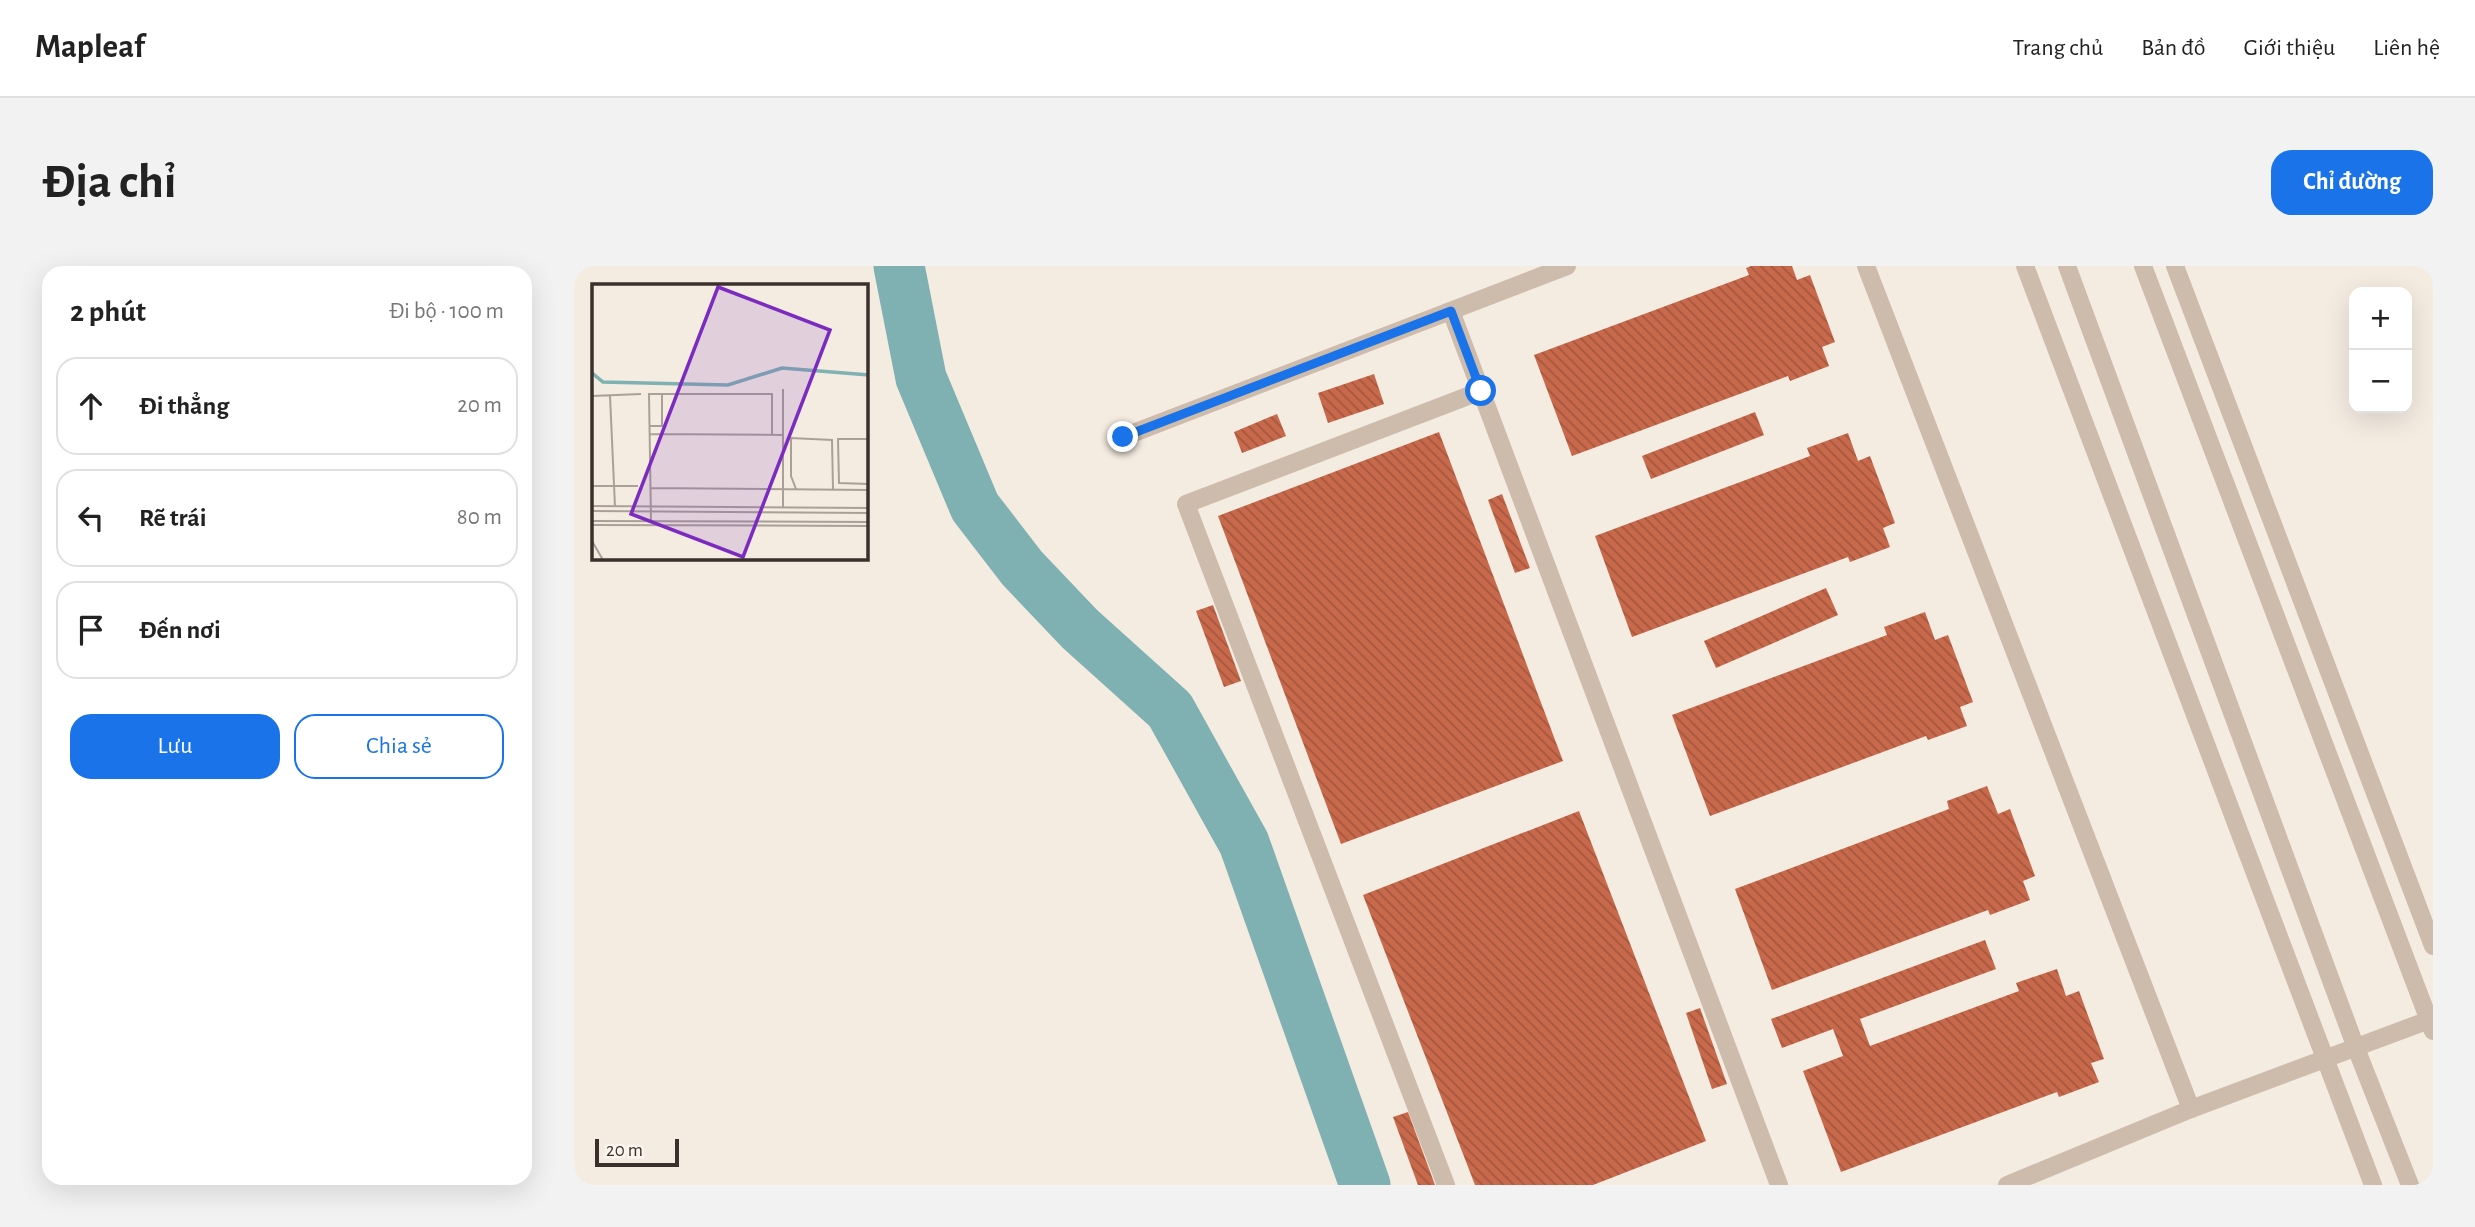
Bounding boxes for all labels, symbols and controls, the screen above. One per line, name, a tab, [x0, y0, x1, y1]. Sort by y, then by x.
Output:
text: Mapleaf	[35, 31, 145, 64]
text: Trang chủ	[2013, 36, 2103, 60]
text: Bản đồ	[2141, 36, 2205, 60]
text: Giới thiệu	[2243, 36, 2335, 60]
text: Liên hệ	[2373, 36, 2440, 60]
button: Chỉ đường	[2271, 150, 2433, 215]
text: Địa chỉ	[42, 158, 177, 207]
inset map	[592, 284, 868, 560]
map controls	[2349, 287, 2412, 413]
button: +	[2349, 287, 2412, 350]
text: 2 phút	[70, 297, 146, 327]
text: Đi bộ · 100 m	[389, 300, 504, 323]
button: −	[2349, 350, 2412, 413]
route start	[1465, 375, 1496, 406]
icon: ahead	[72, 387, 110, 425]
text: Đi thẳng	[139, 393, 229, 419]
text: 20 m	[457, 394, 502, 417]
route end	[1107, 421, 1138, 452]
icon: left	[72, 499, 110, 537]
text: Rẽ trái	[139, 505, 207, 531]
text: 80 m	[457, 506, 502, 529]
icon: arrive	[72, 611, 110, 649]
text: Đến nơi	[139, 617, 221, 643]
button: Lưu	[70, 714, 280, 779]
button: Chia sẻ	[294, 714, 504, 779]
scale bar	[595, 1136, 679, 1168]
text: 20 m	[606, 1141, 643, 1160]

